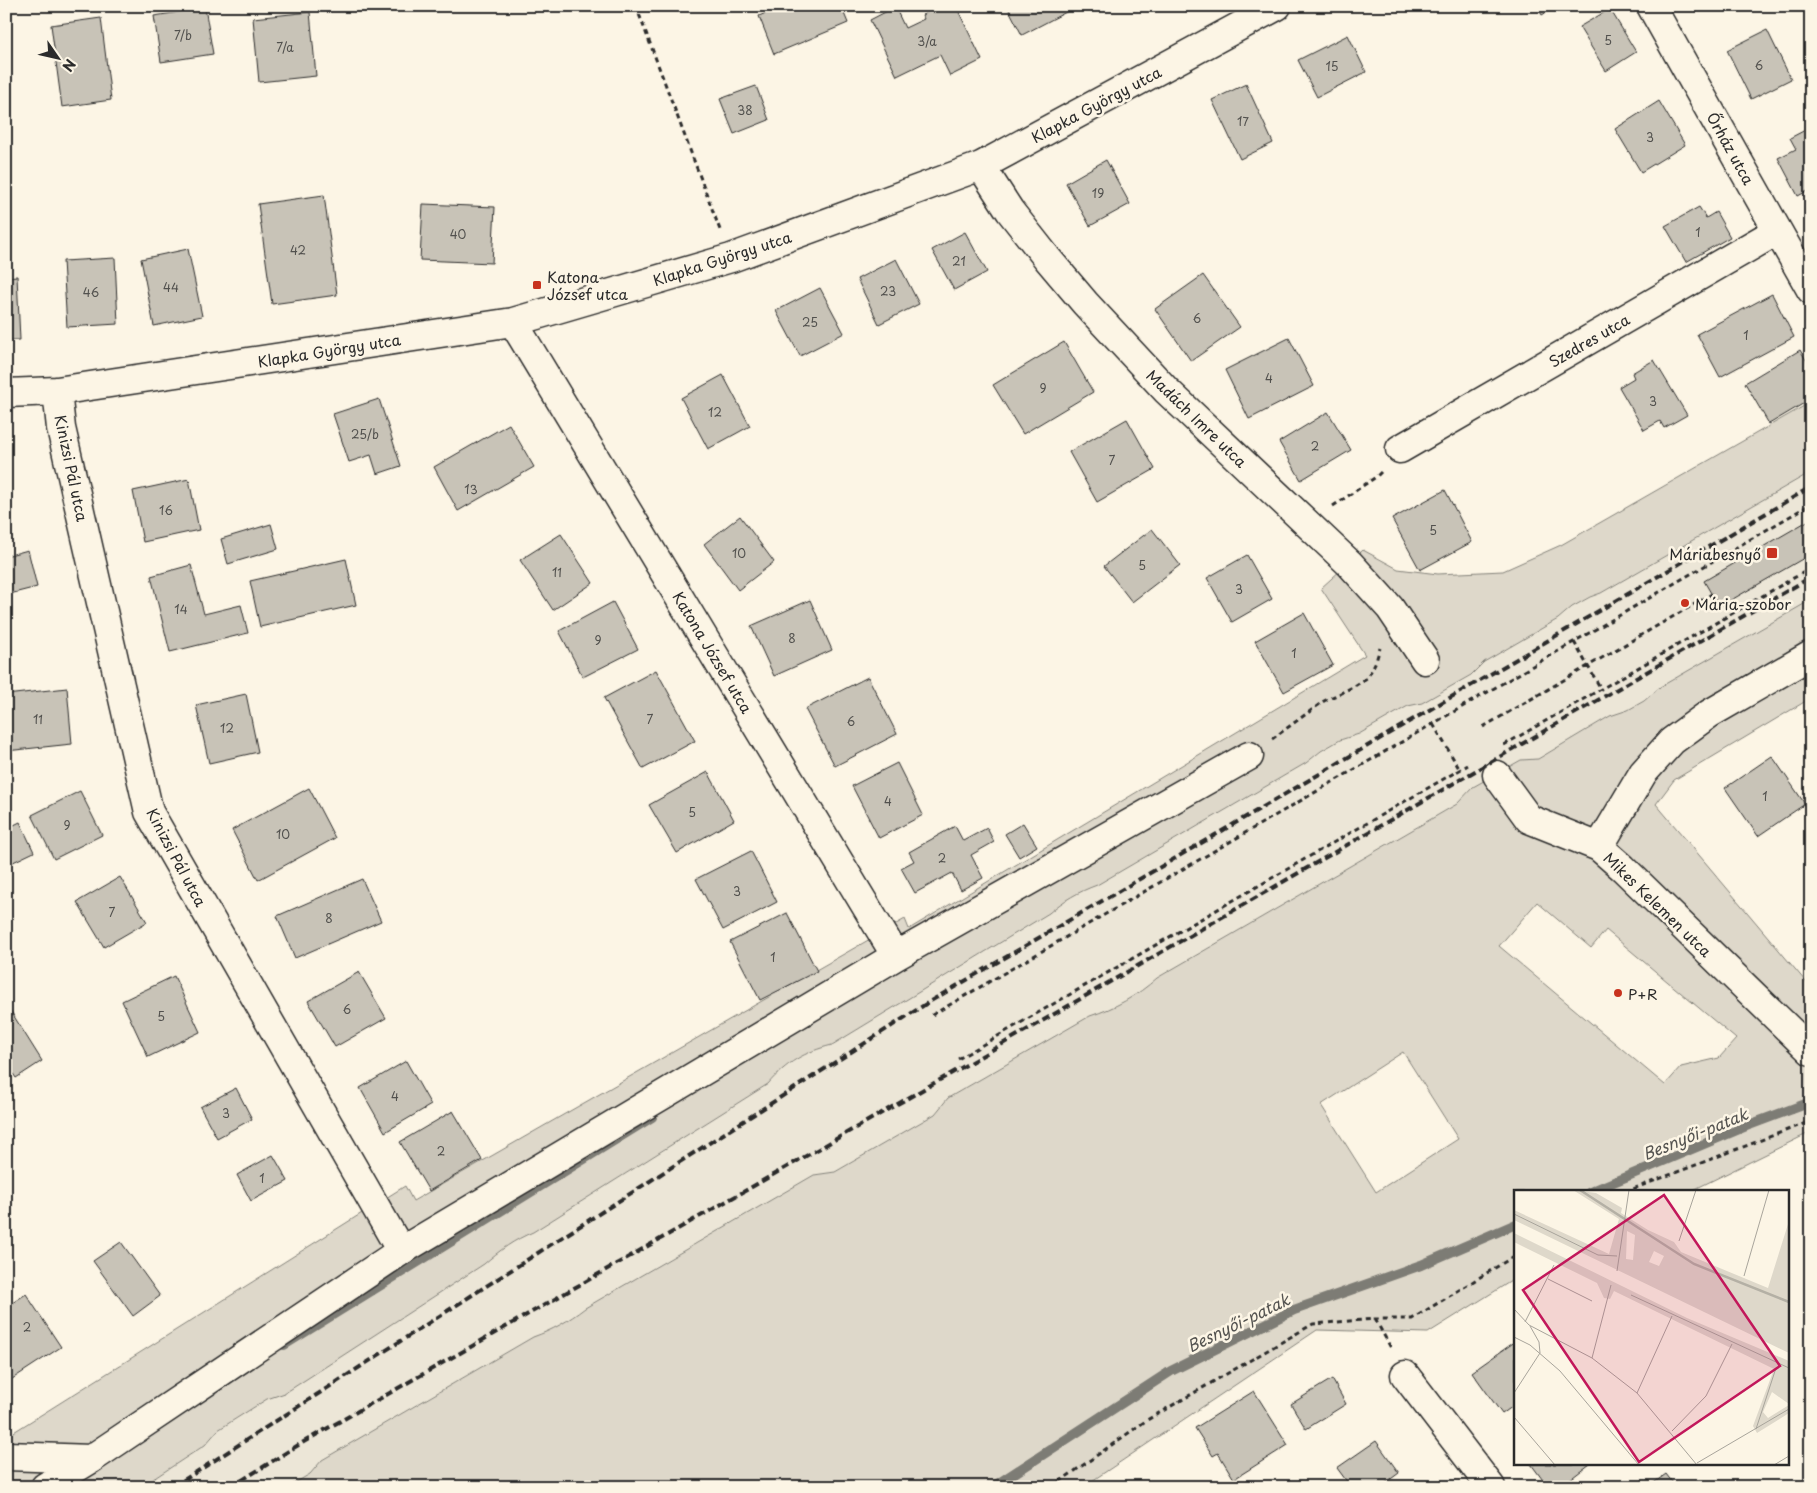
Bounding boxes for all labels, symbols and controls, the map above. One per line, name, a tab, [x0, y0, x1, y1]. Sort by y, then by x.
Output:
house number: 7/b	[174, 26, 192, 44]
house number: 5	[1604, 31, 1612, 49]
north arrow	[32, 32, 82, 82]
house number: 3/a	[917, 32, 937, 50]
house number: 7/a	[276, 38, 294, 56]
text: N	[57, 55, 81, 76]
house number: 6	[1755, 56, 1763, 74]
house number: 15	[1325, 57, 1339, 75]
street label: Klapka György utca	[1027, 60, 1166, 148]
house number: 38	[737, 101, 753, 119]
street label: Őrház utca	[1702, 107, 1761, 189]
house number: 17	[1237, 112, 1249, 130]
house number: 3	[1646, 128, 1654, 146]
house number: 19	[1092, 184, 1104, 202]
house number: 1	[1695, 223, 1701, 241]
house number: 40	[450, 225, 467, 243]
street label: Klapka György utca	[650, 225, 795, 291]
house number: 42	[290, 241, 306, 259]
house number: 21	[952, 252, 966, 270]
place label: Katona József utca	[547, 265, 628, 305]
house number: 44	[163, 278, 179, 296]
marker: Katona József utca	[531, 279, 543, 291]
house number: 23	[880, 282, 896, 300]
house number: 46	[83, 283, 99, 301]
street label: Szedres utca	[1544, 307, 1634, 372]
house number: 6	[1193, 309, 1201, 327]
house number: 25	[802, 313, 818, 331]
house number: 1	[1743, 326, 1749, 344]
street label: Klapka György utca	[256, 327, 403, 373]
street label: Madách Imre utca	[1141, 364, 1253, 473]
house number: 4	[1265, 369, 1273, 387]
house number: 9	[1039, 379, 1047, 397]
house number: 3	[1649, 392, 1657, 410]
house number: 12	[708, 403, 722, 421]
street label: Kinizsi Pál utca	[49, 412, 95, 524]
house number: 25/b	[351, 425, 379, 443]
house number: 2	[1311, 437, 1319, 455]
house number: 7	[1109, 451, 1116, 469]
house number: 13	[464, 480, 478, 498]
house number: 16	[159, 501, 173, 519]
house number: 5	[1429, 521, 1437, 539]
place label: Máriabesnyő	[1669, 542, 1761, 565]
house number: 10	[732, 544, 746, 562]
marker: Máriabesnyő	[1765, 546, 1779, 560]
house number: 5	[1138, 556, 1146, 574]
house number: 11	[552, 563, 562, 581]
house number: 3	[1235, 580, 1243, 598]
street label: Katona József utca	[667, 587, 759, 718]
place label: Mária-szobor	[1695, 592, 1791, 615]
marker: Mária-szobor	[1679, 597, 1691, 609]
house number: 14	[174, 600, 188, 618]
house number: 8	[788, 629, 796, 647]
house number: 9	[594, 631, 602, 649]
house number: 1	[1291, 644, 1297, 662]
house number: 11	[33, 710, 43, 728]
house number: 7	[647, 710, 654, 728]
house number: 6	[847, 712, 855, 730]
house number: 12	[220, 719, 234, 737]
house number: 1	[1762, 787, 1768, 805]
house number: 4	[884, 792, 892, 810]
house number: 5	[688, 803, 696, 821]
street label: Kinizsi Pál utca	[141, 804, 213, 911]
house number: 9	[63, 816, 71, 834]
house number: 10	[276, 825, 290, 843]
street label: Mikes Kelemen utca	[1599, 846, 1718, 962]
house number: 2	[938, 849, 946, 867]
house number: 3	[733, 882, 741, 900]
house number: 7	[109, 903, 116, 921]
house number: 8	[325, 909, 333, 927]
house number: 1	[770, 948, 776, 966]
place label: P+R	[1628, 982, 1658, 1005]
marker: P+R	[1612, 987, 1624, 999]
house number: 6	[343, 1000, 351, 1018]
house number: 5	[157, 1007, 165, 1025]
house number: 4	[391, 1087, 399, 1105]
water label: Besnyői-patak	[1639, 1100, 1752, 1165]
house number: 3	[222, 1104, 230, 1122]
house number: 2	[437, 1142, 445, 1160]
house number: 1	[259, 1169, 265, 1187]
inset map	[1514, 1190, 1790, 1466]
water label: Besnyői-patak	[1183, 1286, 1295, 1357]
house number: 2	[23, 1318, 31, 1336]

